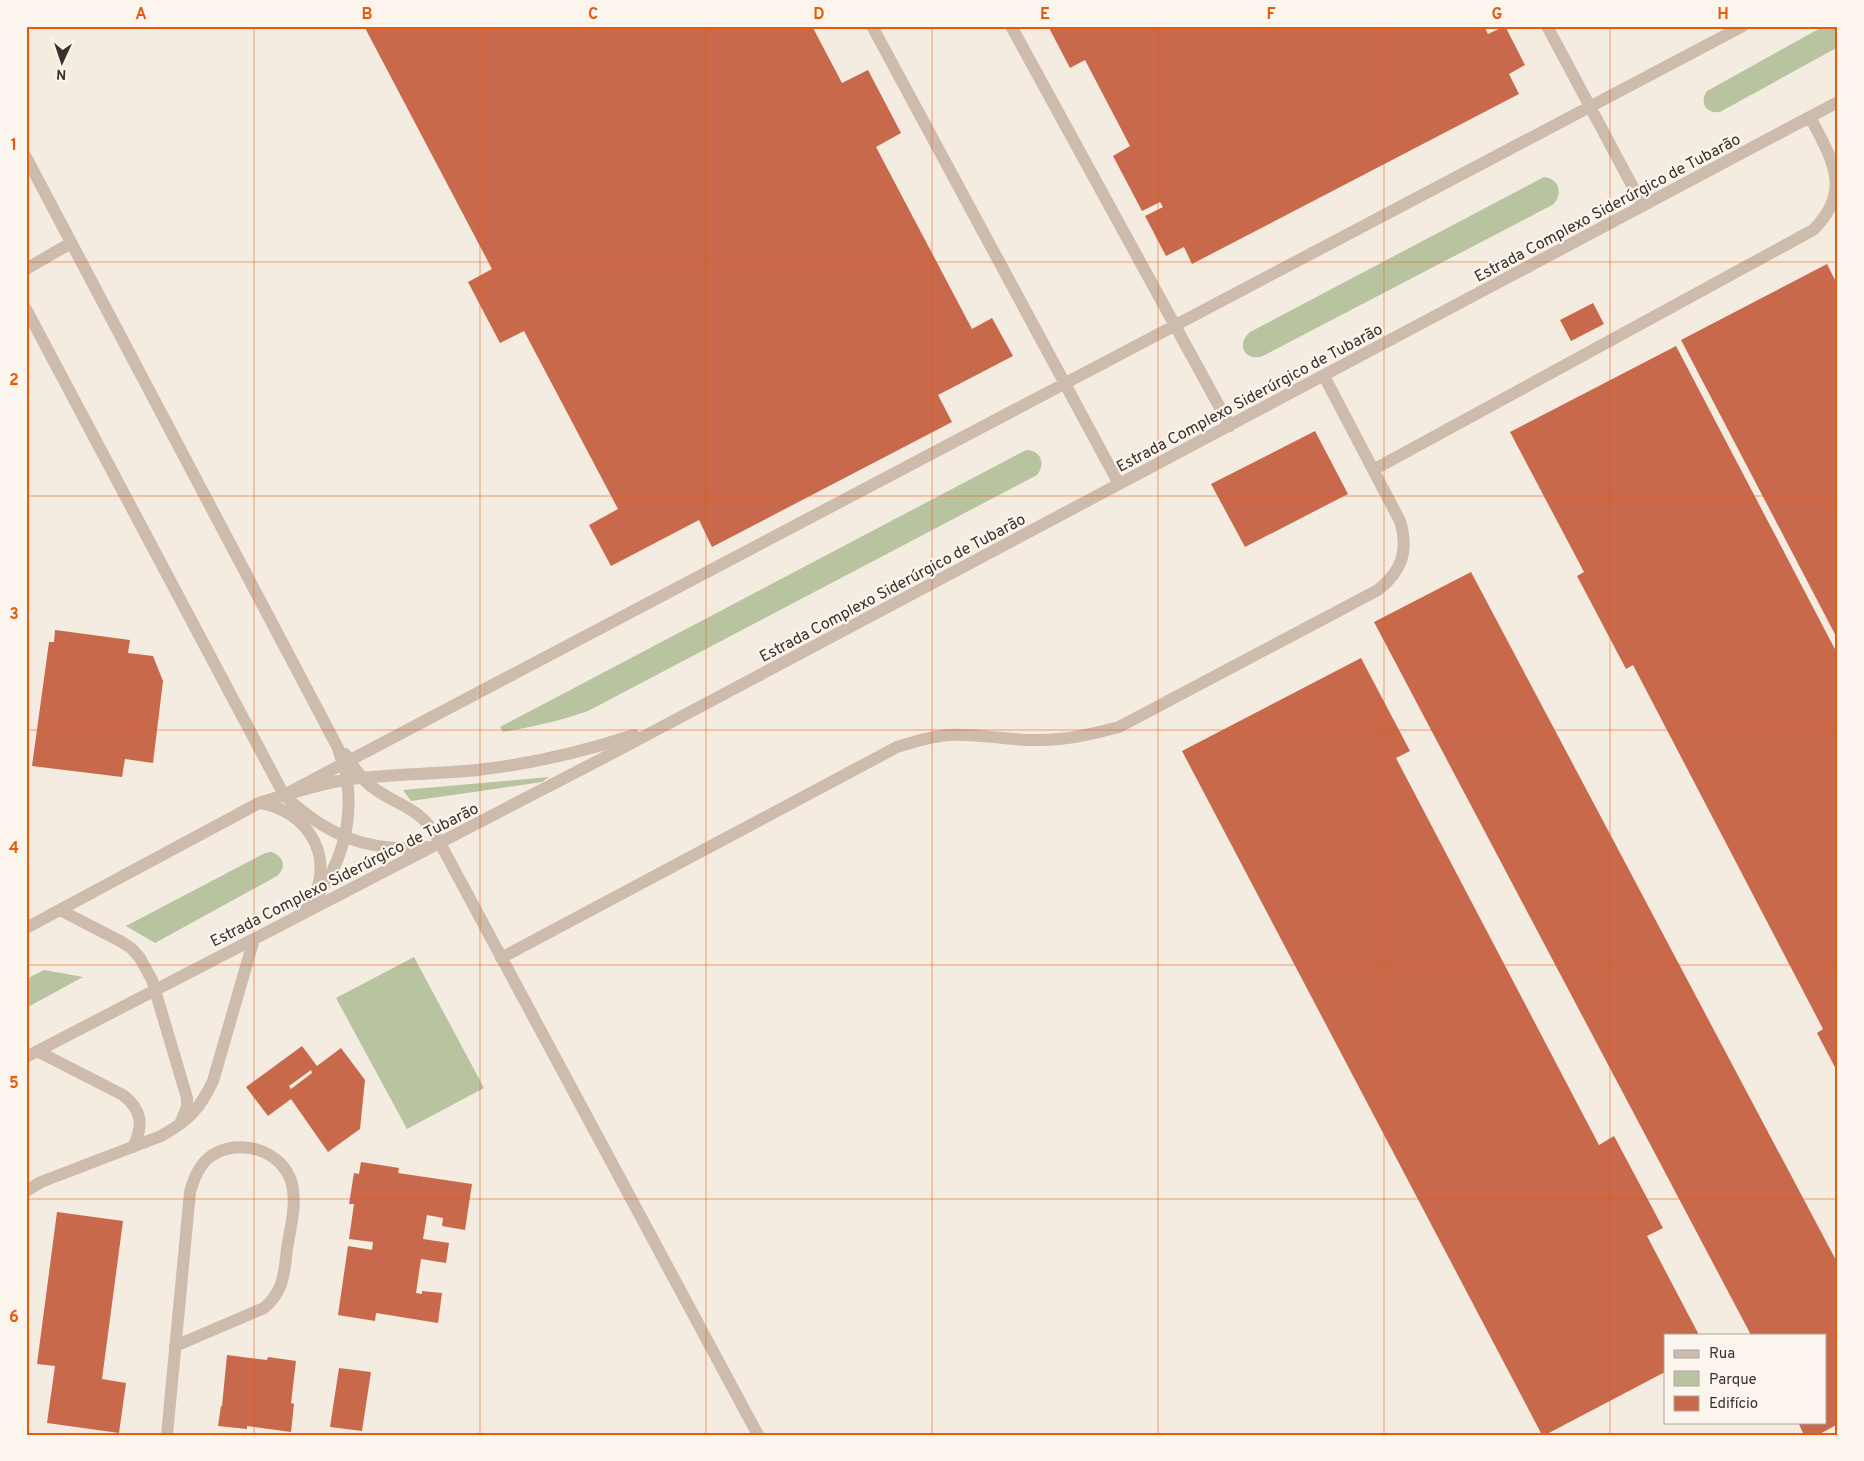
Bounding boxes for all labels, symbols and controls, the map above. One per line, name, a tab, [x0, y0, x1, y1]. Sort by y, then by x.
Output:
text: A	[135, 5, 147, 25]
text: B	[361, 5, 373, 25]
text: C	[588, 5, 598, 25]
text: D	[813, 5, 825, 25]
text: E	[1040, 5, 1050, 25]
text: F	[1266, 5, 1276, 25]
text: G	[1492, 5, 1502, 25]
text: H	[1717, 5, 1729, 25]
north arrow	[38, 38, 88, 88]
text: N	[56, 65, 67, 82]
street label: Estrada Complexo Siderúrgico de Tubarão	[1472, 130, 1744, 288]
text: 1	[11, 136, 17, 156]
street label: Estrada Complexo Siderúrgico de Tubarão	[1114, 320, 1386, 478]
text: 2	[9, 371, 19, 391]
street label: Estrada Complexo Siderúrgico de Tubarão	[757, 510, 1029, 668]
text: 3	[9, 605, 19, 625]
street label: Estrada Complexo Siderúrgico de Tubarão	[207, 799, 482, 952]
text: 4	[9, 839, 19, 859]
text: 5	[9, 1074, 19, 1094]
text: 6	[9, 1308, 19, 1328]
legend	[1664, 1334, 1826, 1424]
text: Rua	[1709, 1345, 1735, 1364]
text: Parque	[1709, 1371, 1757, 1390]
text: Edifício	[1709, 1395, 1758, 1414]

